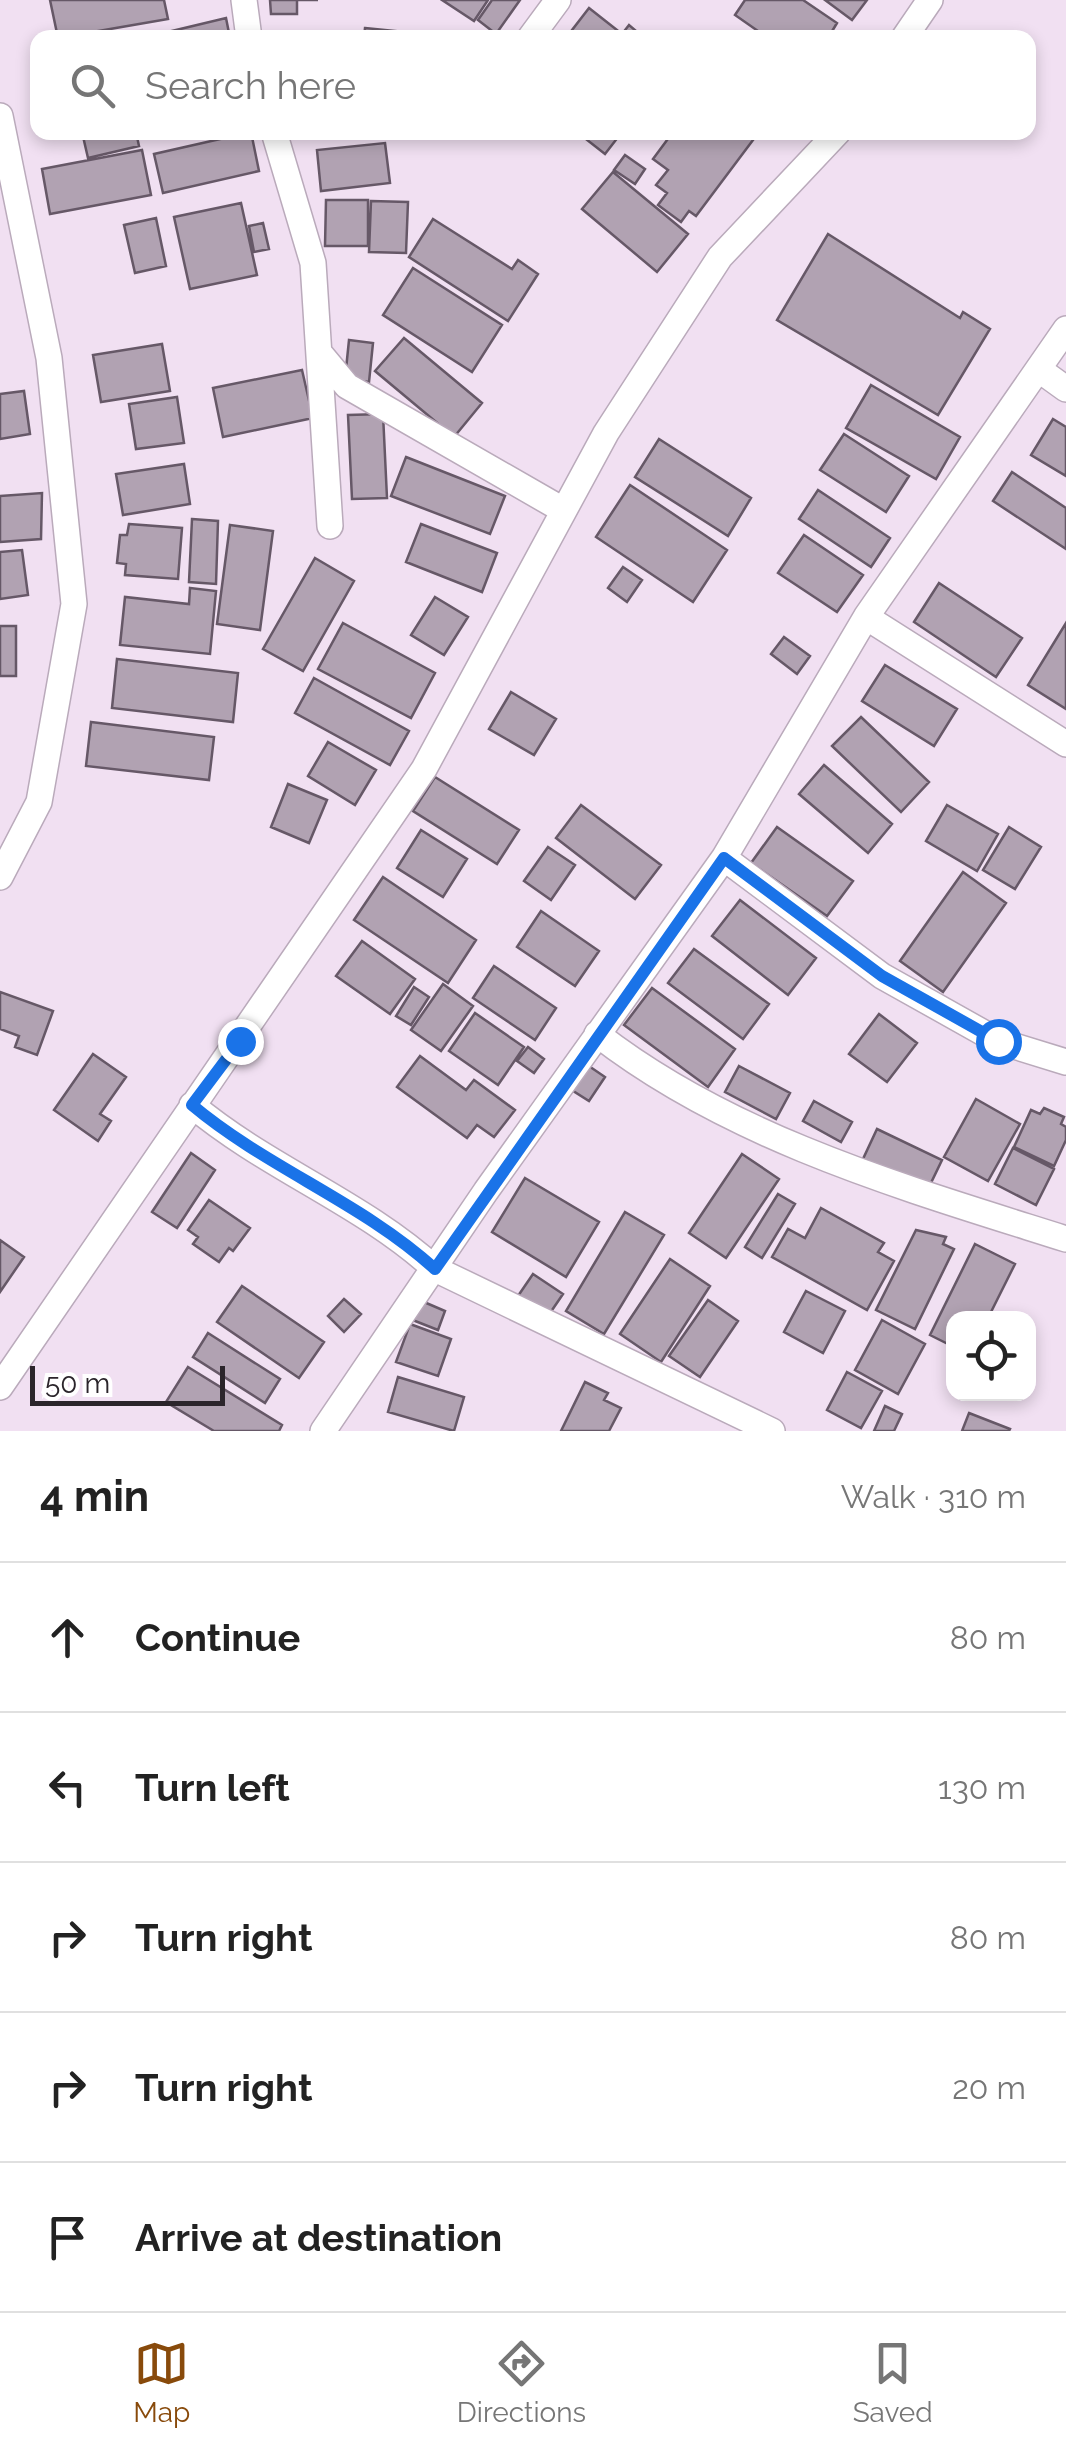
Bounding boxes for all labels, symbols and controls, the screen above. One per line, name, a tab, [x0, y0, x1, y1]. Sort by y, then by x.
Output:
search box	[30, 30, 1036, 140]
icon: search	[65, 58, 120, 113]
text: Search here	[145, 63, 356, 108]
route end	[218, 1019, 264, 1065]
route start	[976, 1019, 1022, 1065]
map controls	[946, 1311, 1036, 1401]
button: locate	[946, 1311, 1036, 1401]
scale bar	[30, 1361, 225, 1406]
text: 50 m	[45, 1367, 110, 1400]
text: 4 min	[40, 1472, 149, 1521]
text: Walk · 310 m	[841, 1478, 1026, 1515]
icon: ahead	[40, 1610, 95, 1665]
text: Continue	[135, 1615, 300, 1660]
text: 80 m	[950, 1619, 1026, 1656]
icon: left	[40, 1760, 95, 1815]
text: Turn left	[135, 1765, 290, 1810]
text: 130 m	[938, 1769, 1026, 1806]
icon: right	[40, 1910, 95, 1965]
text: Turn right	[135, 1915, 312, 1960]
text: 80 m	[950, 1919, 1026, 1956]
icon: right	[40, 2060, 95, 2115]
text: Turn right	[135, 2065, 312, 2110]
text: 20 m	[952, 2069, 1026, 2106]
icon: arrive	[40, 2210, 95, 2265]
text: Arrive at destination	[135, 2215, 502, 2260]
tab: Map	[133, 2336, 190, 2429]
tab: Directions	[457, 2336, 586, 2429]
tab: Saved	[853, 2336, 933, 2429]

